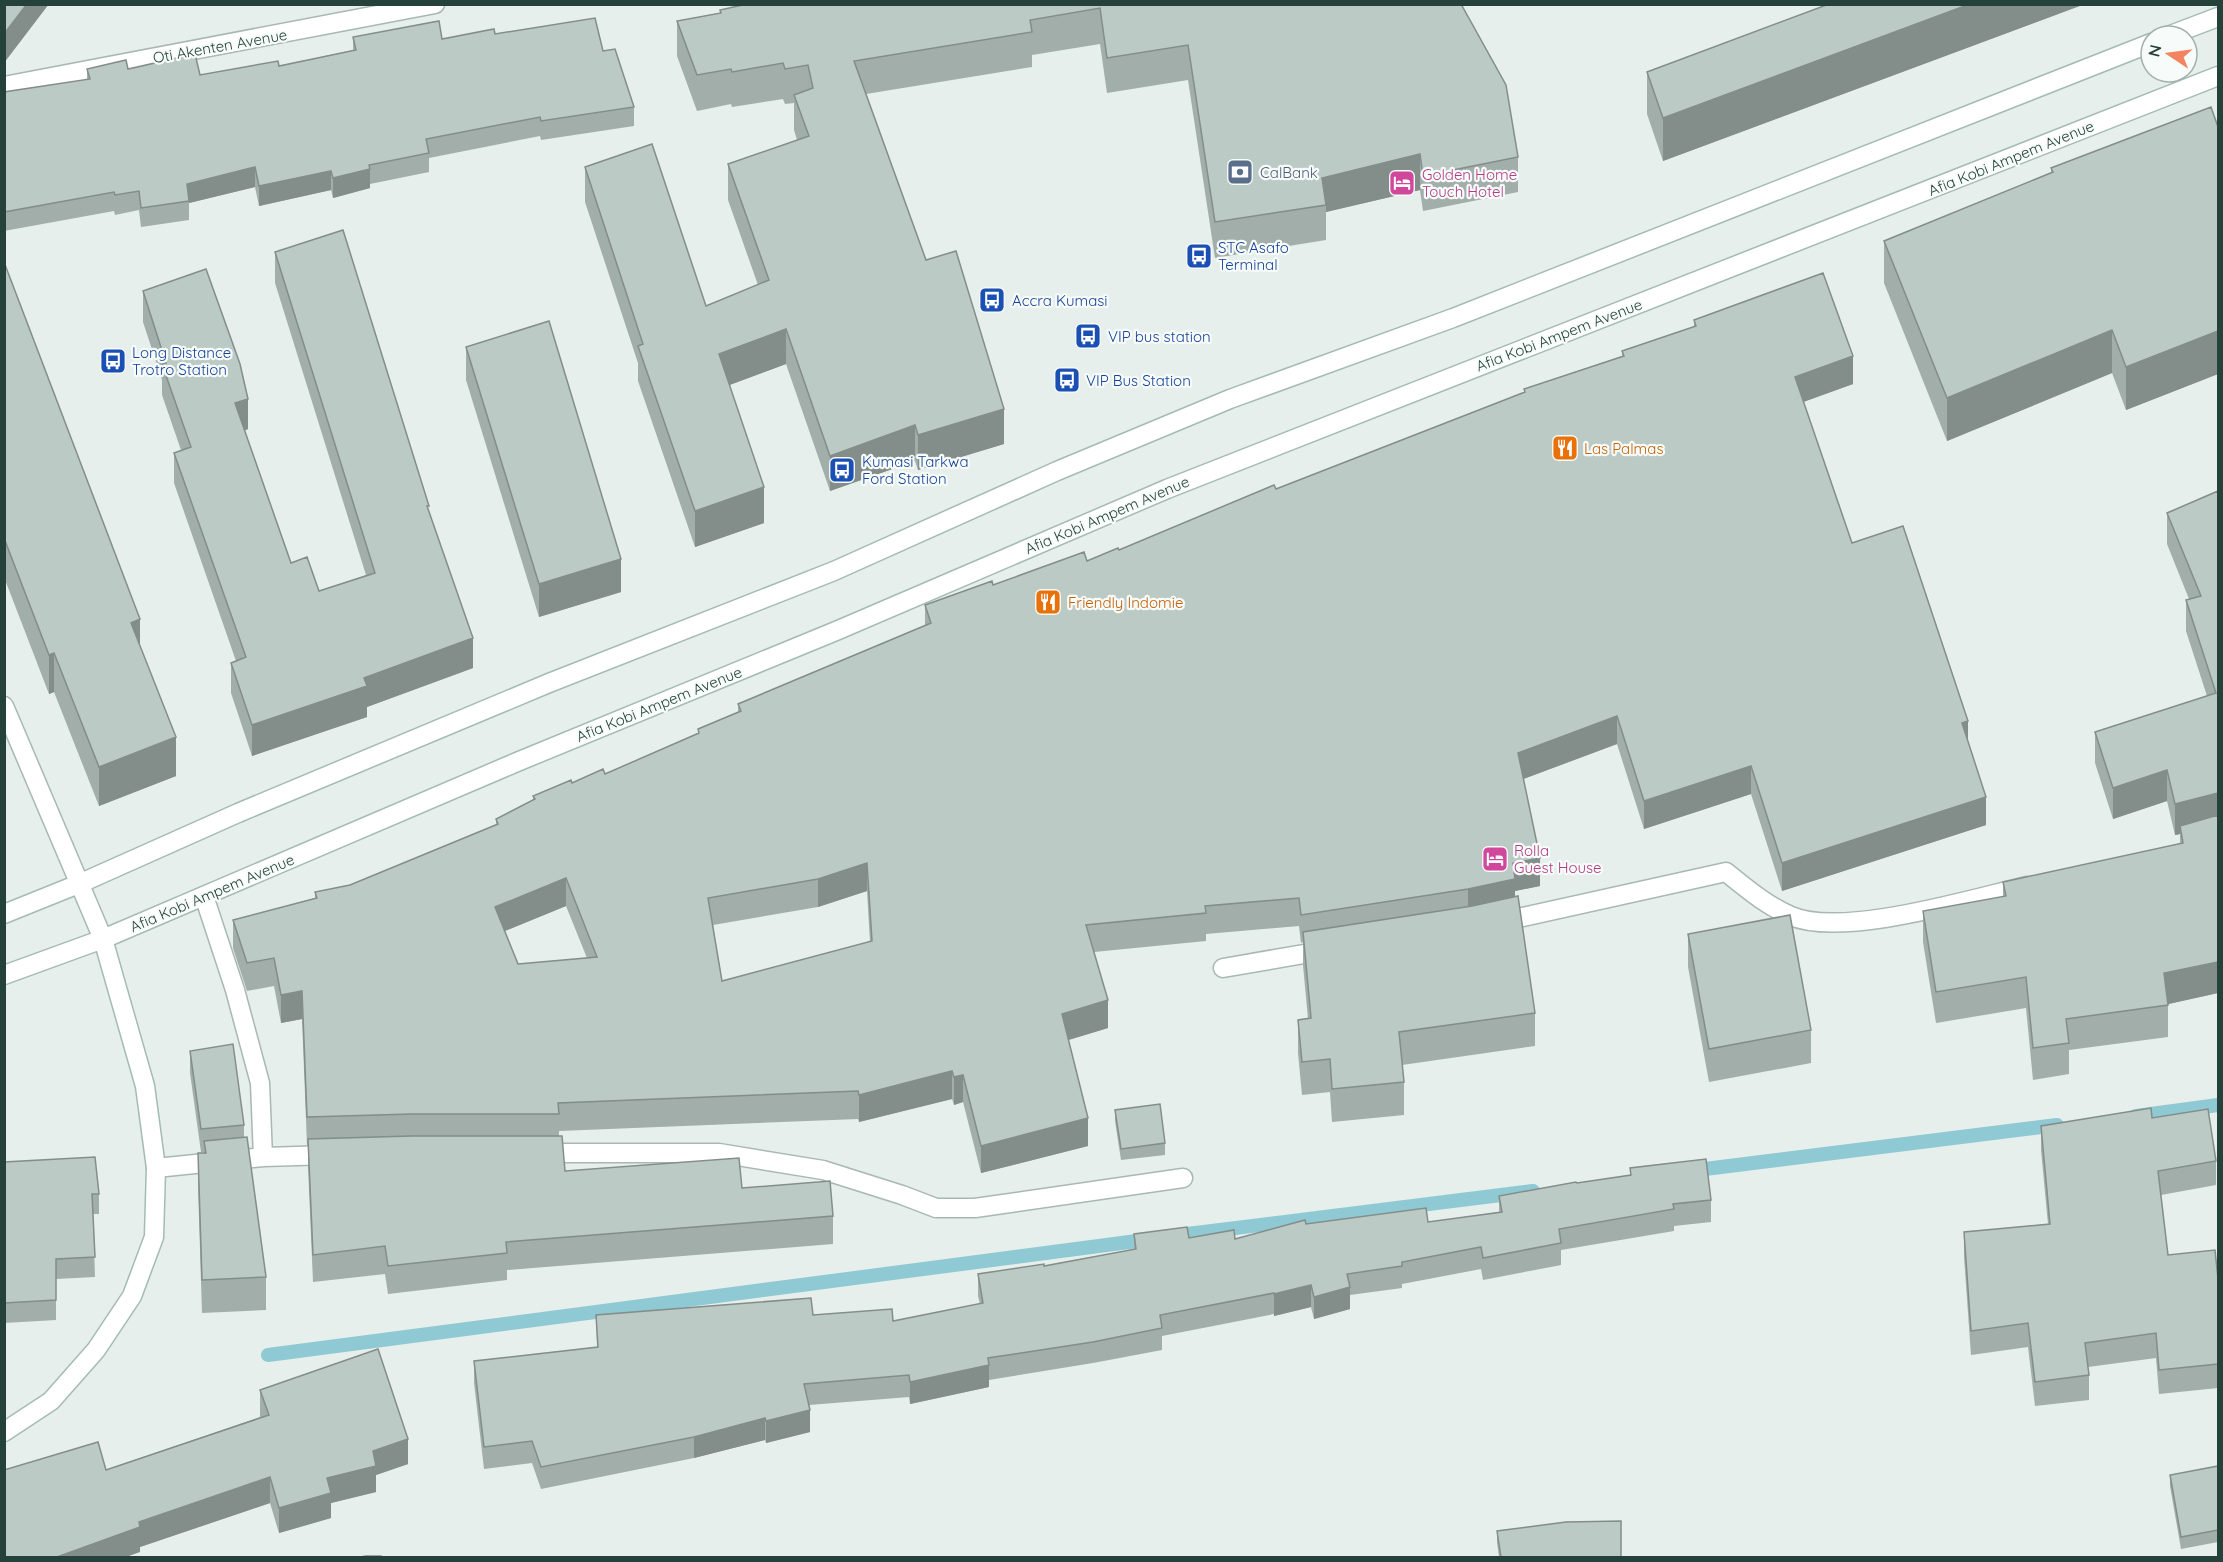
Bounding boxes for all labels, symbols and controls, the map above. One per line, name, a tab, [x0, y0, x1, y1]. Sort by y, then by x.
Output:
north arrow	[2139, 24, 2199, 84]
street label: Oti Akenten Avenue	[151, 25, 289, 67]
text: N	[2143, 43, 2165, 59]
street label: Afia Kobi Ampem Avenue	[1925, 116, 2097, 200]
bank icon: CalBank	[1225, 157, 1255, 187]
place label: CalBank	[1260, 163, 1318, 182]
place label: Golden Home Touch Hotel	[1422, 165, 1517, 201]
hotel icon: Golden Home Touch Hotel	[1387, 168, 1417, 198]
place label: STC Asafo Terminal	[1218, 238, 1289, 274]
bus stop icon: STC Asafo Terminal	[1184, 241, 1214, 271]
bus stop icon: Accra Kumasi	[977, 285, 1007, 315]
place label: Accra Kumasi	[1012, 291, 1108, 310]
street label: Afia Kobi Ampem Avenue	[1473, 294, 1645, 376]
bus stop icon: VIP bus station	[1073, 321, 1103, 351]
place label: VIP bus station	[1108, 327, 1211, 346]
place label: Long Distance Trotro Station	[132, 343, 231, 379]
bus stop icon: Long Distance Trotro Station	[98, 346, 128, 376]
bus stop icon: VIP Bus Station	[1052, 365, 1082, 395]
place label: VIP Bus Station	[1086, 371, 1191, 390]
restaurant icon: Las Palmas	[1550, 433, 1580, 463]
place label: Las Palmas	[1584, 439, 1663, 458]
place label: Kumasi Tarkwa Ford Station	[862, 452, 968, 488]
bus stop icon: Kumasi Tarkwa Ford Station	[827, 455, 857, 485]
street label: Afia Kobi Ampem Avenue	[1022, 472, 1192, 558]
restaurant icon: Friendly Indomie	[1033, 587, 1063, 617]
place label: Friendly Indomie	[1068, 593, 1183, 612]
street label: Afia Kobi Ampem Avenue	[573, 662, 745, 746]
place label: Rolla Guest House	[1514, 841, 1602, 877]
hotel icon: Rolla Guest House	[1480, 844, 1510, 874]
street label: Afia Kobi Ampem Avenue	[127, 850, 297, 936]

